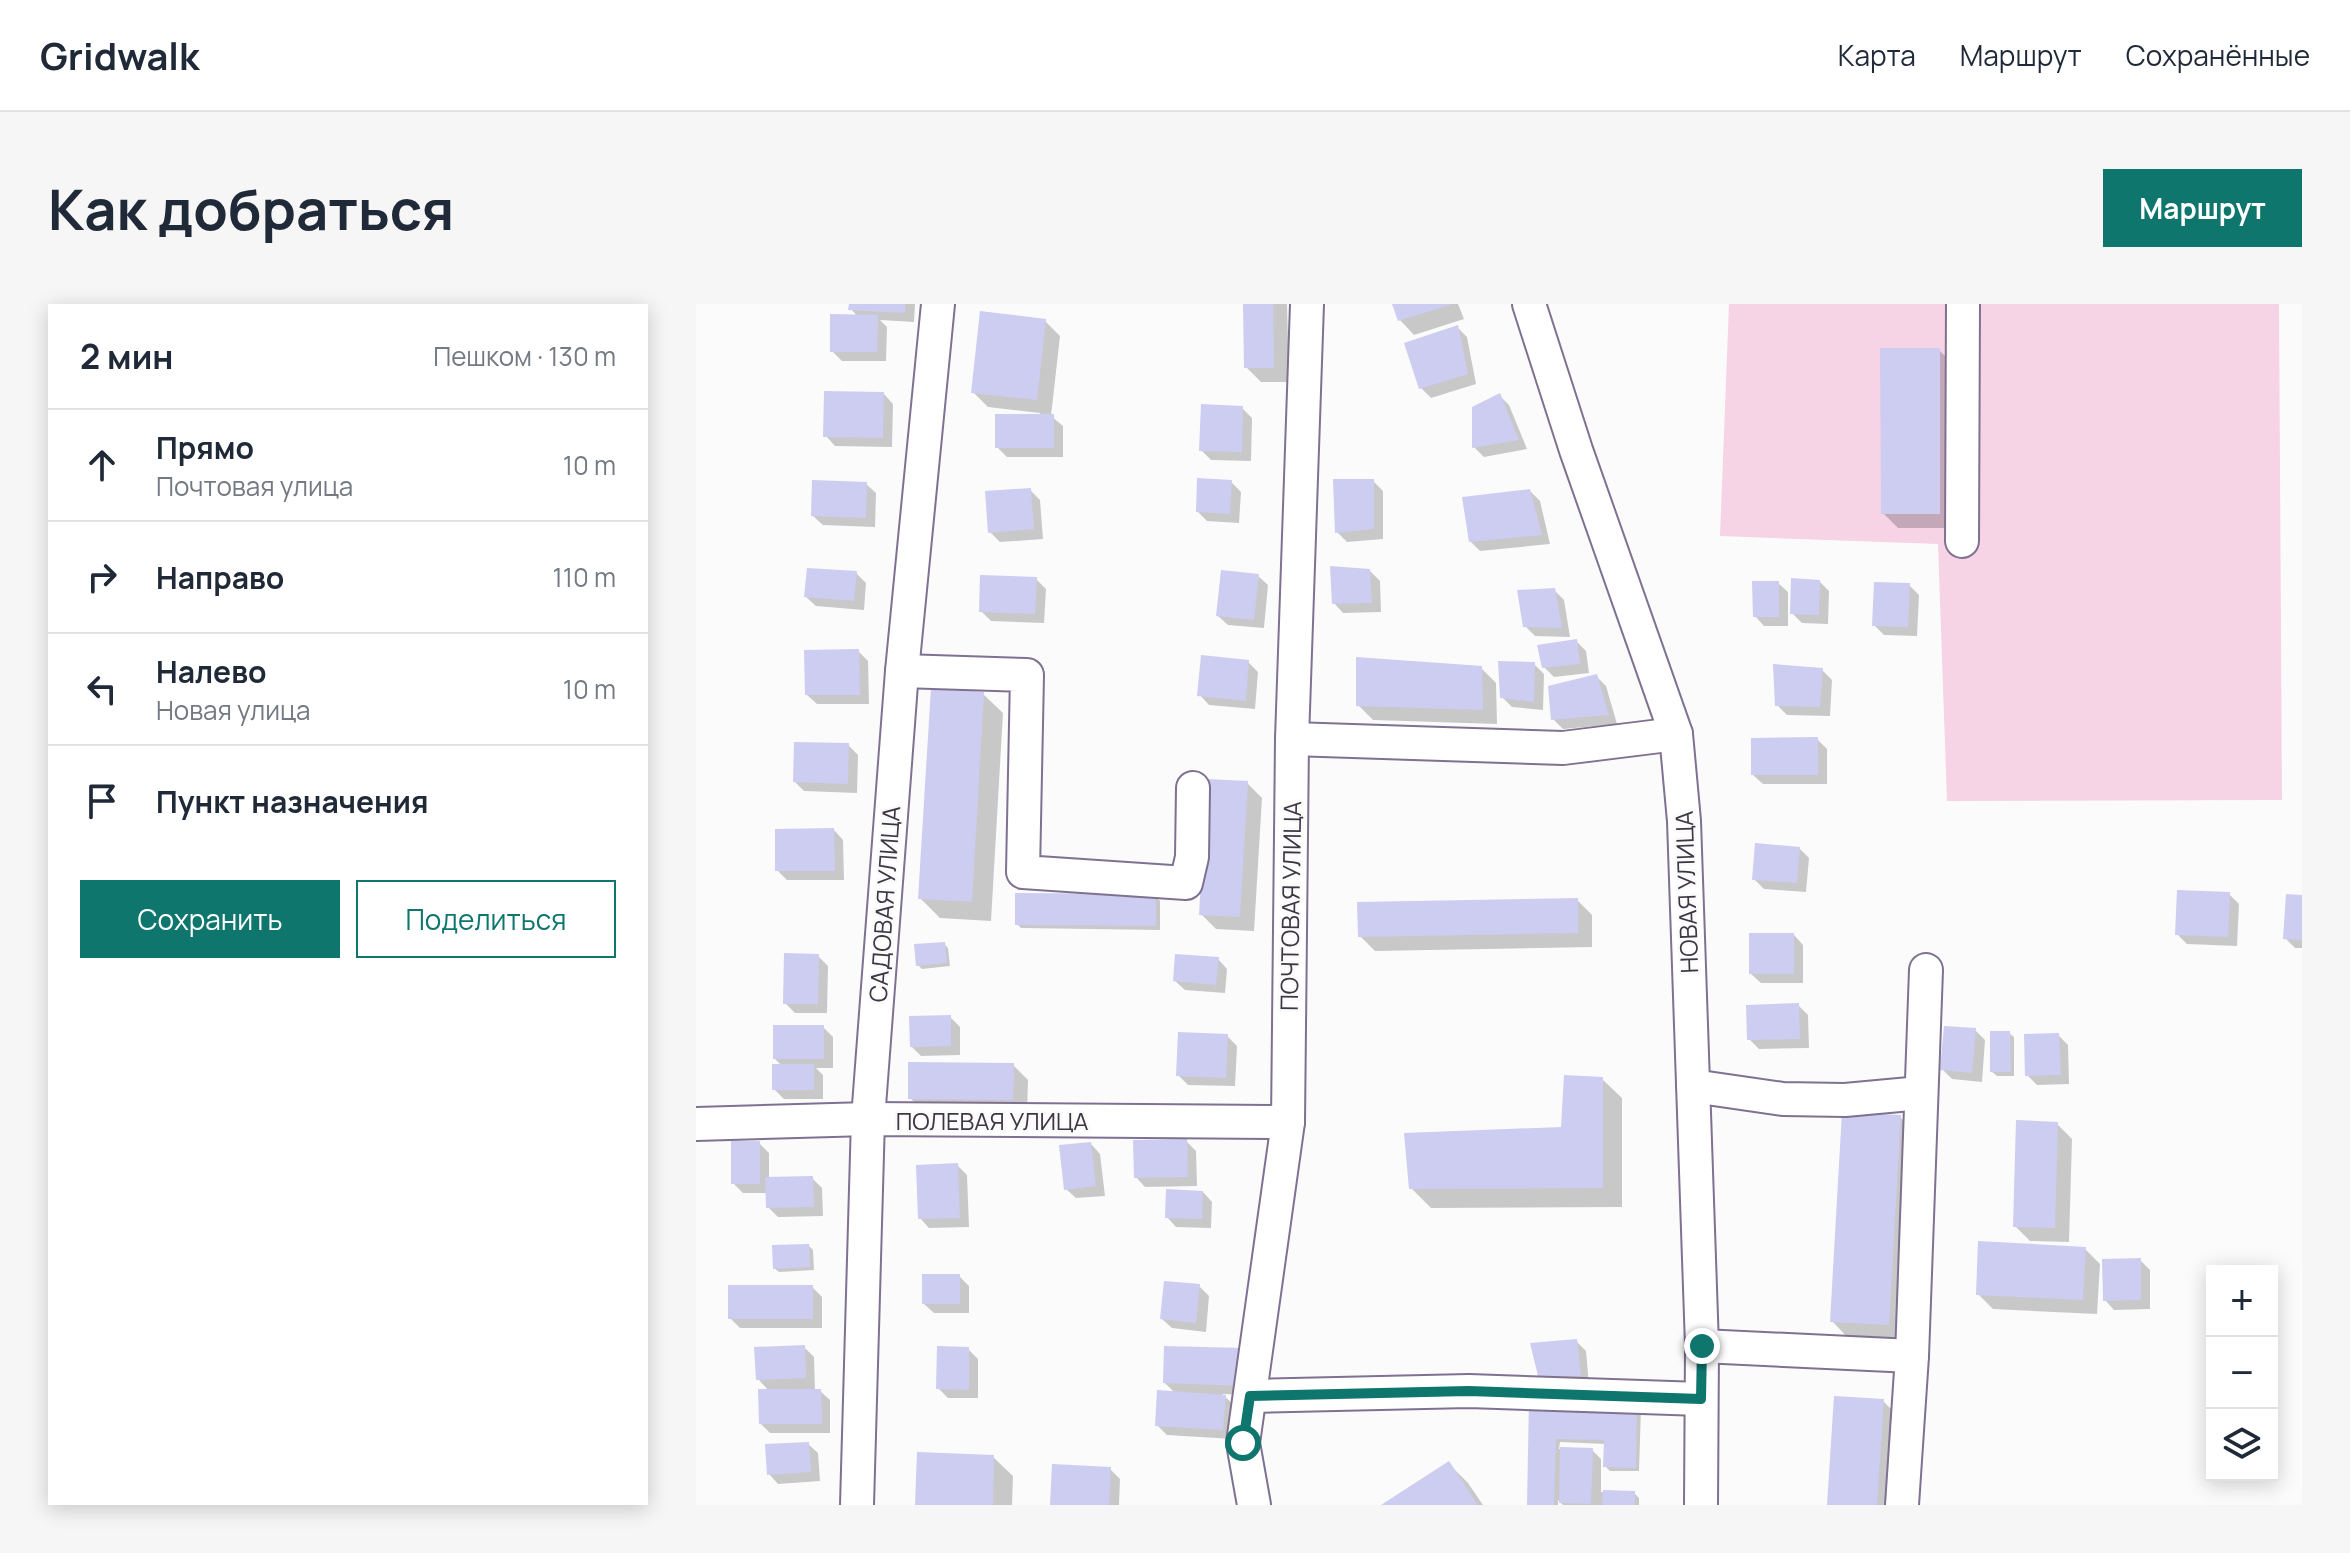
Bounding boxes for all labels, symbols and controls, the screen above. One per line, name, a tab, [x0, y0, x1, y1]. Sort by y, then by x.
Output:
text: Gridwalk	[40, 29, 199, 81]
text: Карта	[1838, 36, 1916, 74]
text: Маршрут	[1960, 36, 2082, 74]
text: Сохранённые	[2126, 36, 2310, 74]
button: Маршрут	[2103, 169, 2302, 247]
text: Как добраться	[48, 170, 454, 247]
text: 2 мин	[80, 333, 174, 379]
text: Пешком · 130 m	[433, 338, 616, 374]
text: Прямо	[156, 427, 254, 468]
icon: ahead	[80, 443, 124, 487]
text: 10 m	[563, 447, 616, 483]
text: Почтовая улица	[156, 468, 353, 504]
icon: right	[80, 555, 124, 599]
text: Направо	[156, 557, 284, 598]
text: 110 m	[553, 559, 616, 595]
text: Налево	[156, 651, 266, 692]
icon: left	[80, 667, 124, 711]
text: 10 m	[563, 671, 616, 707]
text: Новая улица	[156, 692, 311, 728]
icon: arrive	[80, 779, 124, 823]
text: Пункт назначения	[156, 781, 429, 822]
street label: ПОЧТОВАЯ УЛИЦА	[1272, 801, 1308, 1011]
street label: САДОВАЯ УЛИЦА	[861, 805, 907, 1003]
street label: НОВАЯ УЛИЦА	[1667, 810, 1705, 974]
button: Сохранить	[80, 880, 340, 958]
button: Поделиться	[356, 880, 616, 958]
street label: ПОЛЕВАЯ УЛИЦА	[896, 1104, 1088, 1137]
map controls	[2206, 1265, 2278, 1481]
button: +	[2206, 1265, 2278, 1337]
route end	[1684, 1328, 1720, 1364]
button: −	[2206, 1337, 2278, 1409]
button: layers	[2206, 1409, 2278, 1481]
route start	[1225, 1425, 1261, 1461]

